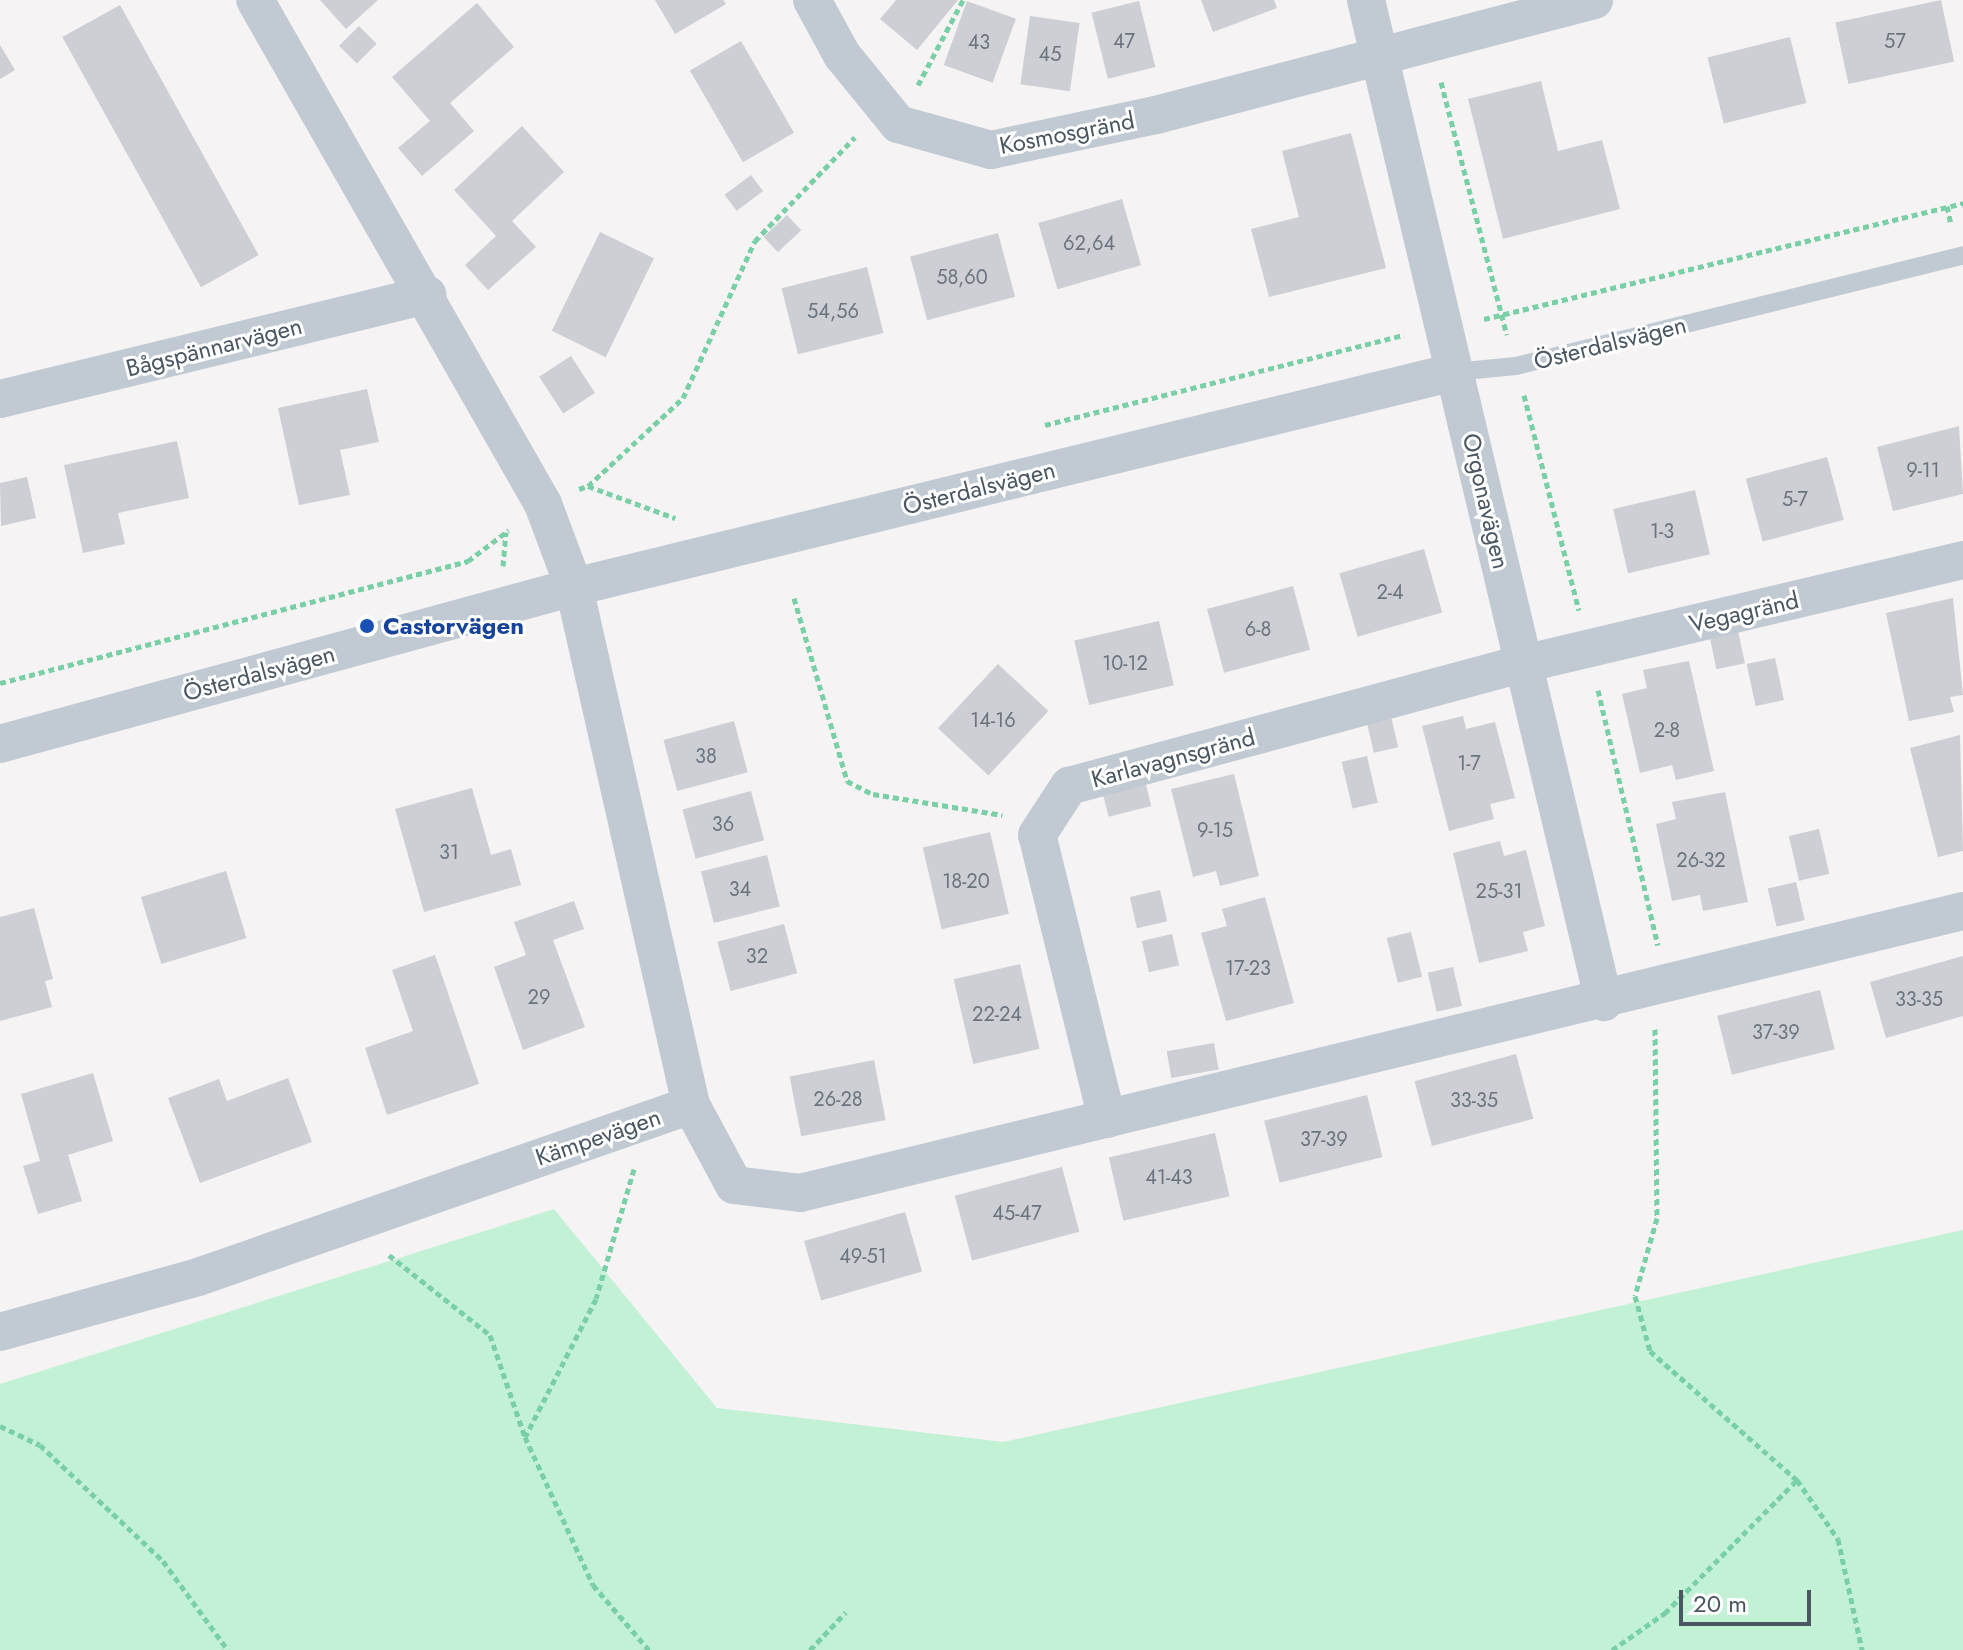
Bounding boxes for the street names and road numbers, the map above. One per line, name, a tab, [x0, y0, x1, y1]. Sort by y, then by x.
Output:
street label: Kosmosgränd	[997, 106, 1137, 160]
street label: Österdalsvägen	[1531, 310, 1689, 376]
street label: Bågspännarvägen	[123, 311, 305, 383]
street label: Orgonavägen	[1456, 430, 1516, 572]
street label: Österdalsvägen	[900, 455, 1058, 521]
street label: Vegagränd	[1687, 585, 1801, 639]
street label: Österdalsvägen	[180, 639, 338, 707]
street label: Karlavagnsgränd	[1088, 722, 1258, 794]
street label: Kämpevägen	[532, 1102, 664, 1172]

